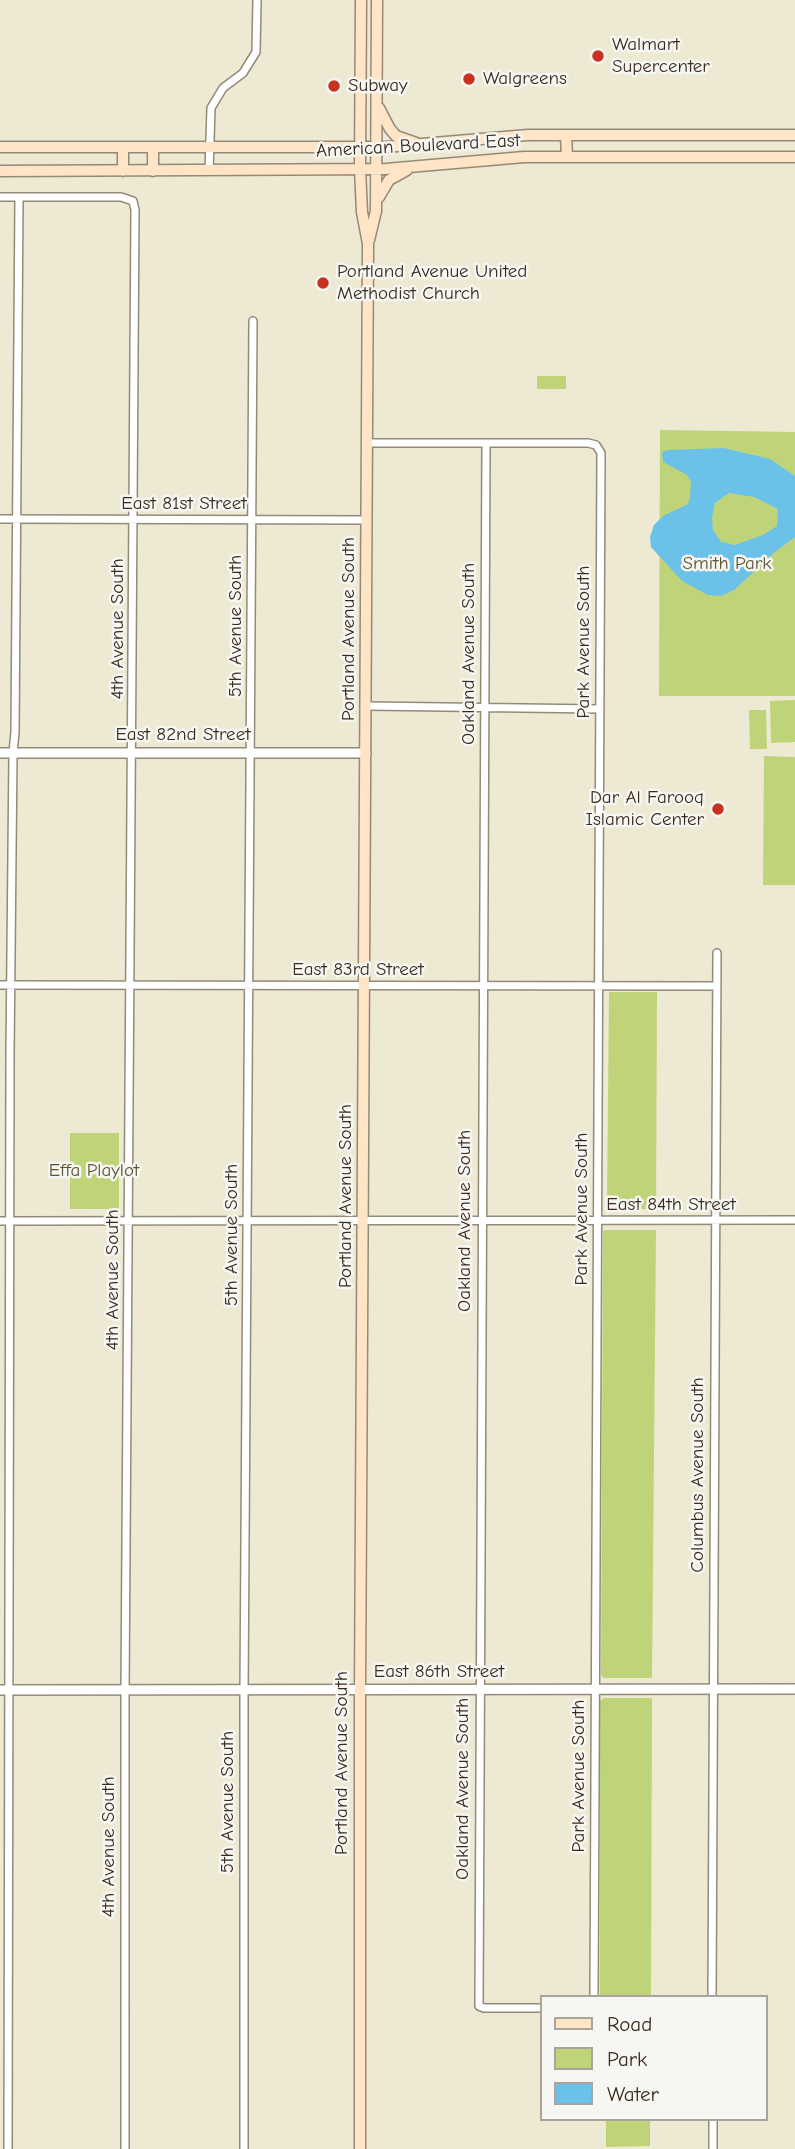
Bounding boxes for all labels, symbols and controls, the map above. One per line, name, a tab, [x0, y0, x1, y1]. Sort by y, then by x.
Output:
place label: Walmart Supercenter	[612, 34, 710, 78]
marker: Walmart Supercenter	[590, 48, 606, 64]
place label: Walgreens	[483, 68, 567, 90]
marker: Walgreens	[461, 71, 477, 87]
place label: Subway	[348, 75, 408, 97]
marker: Subway	[326, 78, 342, 94]
street label: American Boulevard East	[315, 129, 521, 163]
place label: Portland Avenue United Methodist Church	[337, 261, 527, 305]
marker: Portland Avenue United Methodist Church	[315, 275, 331, 291]
street label: East 81st Street	[121, 493, 247, 515]
street label: Portland Avenue South	[338, 537, 360, 721]
park label: Smith Park	[683, 553, 771, 575]
street label: 5th Avenue South	[225, 555, 247, 697]
street label: 4th Avenue South	[107, 558, 129, 700]
street label: Oakland Avenue South	[458, 563, 480, 745]
street label: Park Avenue South	[573, 566, 595, 718]
street label: East 82nd Street	[115, 724, 251, 746]
place label: Dar Al Farooq Islamic Center	[586, 787, 704, 831]
marker: Dar Al Farooq Islamic Center	[710, 801, 726, 817]
street label: East 83rd Street	[292, 959, 424, 981]
street label: Portland Avenue South	[335, 1104, 357, 1288]
street label: Oakland Avenue South	[454, 1130, 476, 1312]
street label: Park Avenue South	[571, 1133, 593, 1285]
park label: Effa Playlot	[49, 1160, 139, 1182]
street label: 5th Avenue South	[221, 1164, 243, 1306]
street label: East 84th Street	[606, 1194, 736, 1216]
street label: 4th Avenue South	[102, 1209, 124, 1351]
street label: Columbus Avenue South	[687, 1377, 709, 1573]
street label: East 86th Street	[374, 1661, 504, 1683]
street label: Portland Avenue South	[331, 1671, 353, 1855]
street label: Oakland Avenue South	[452, 1698, 474, 1880]
street label: Park Avenue South	[568, 1700, 590, 1852]
street label: 5th Avenue South	[217, 1731, 239, 1873]
street label: 4th Avenue South	[98, 1776, 120, 1918]
legend	[540, 1995, 767, 2121]
text: Road	[607, 2012, 652, 2036]
text: Park	[607, 2047, 647, 2071]
text: Water	[607, 2082, 659, 2106]

